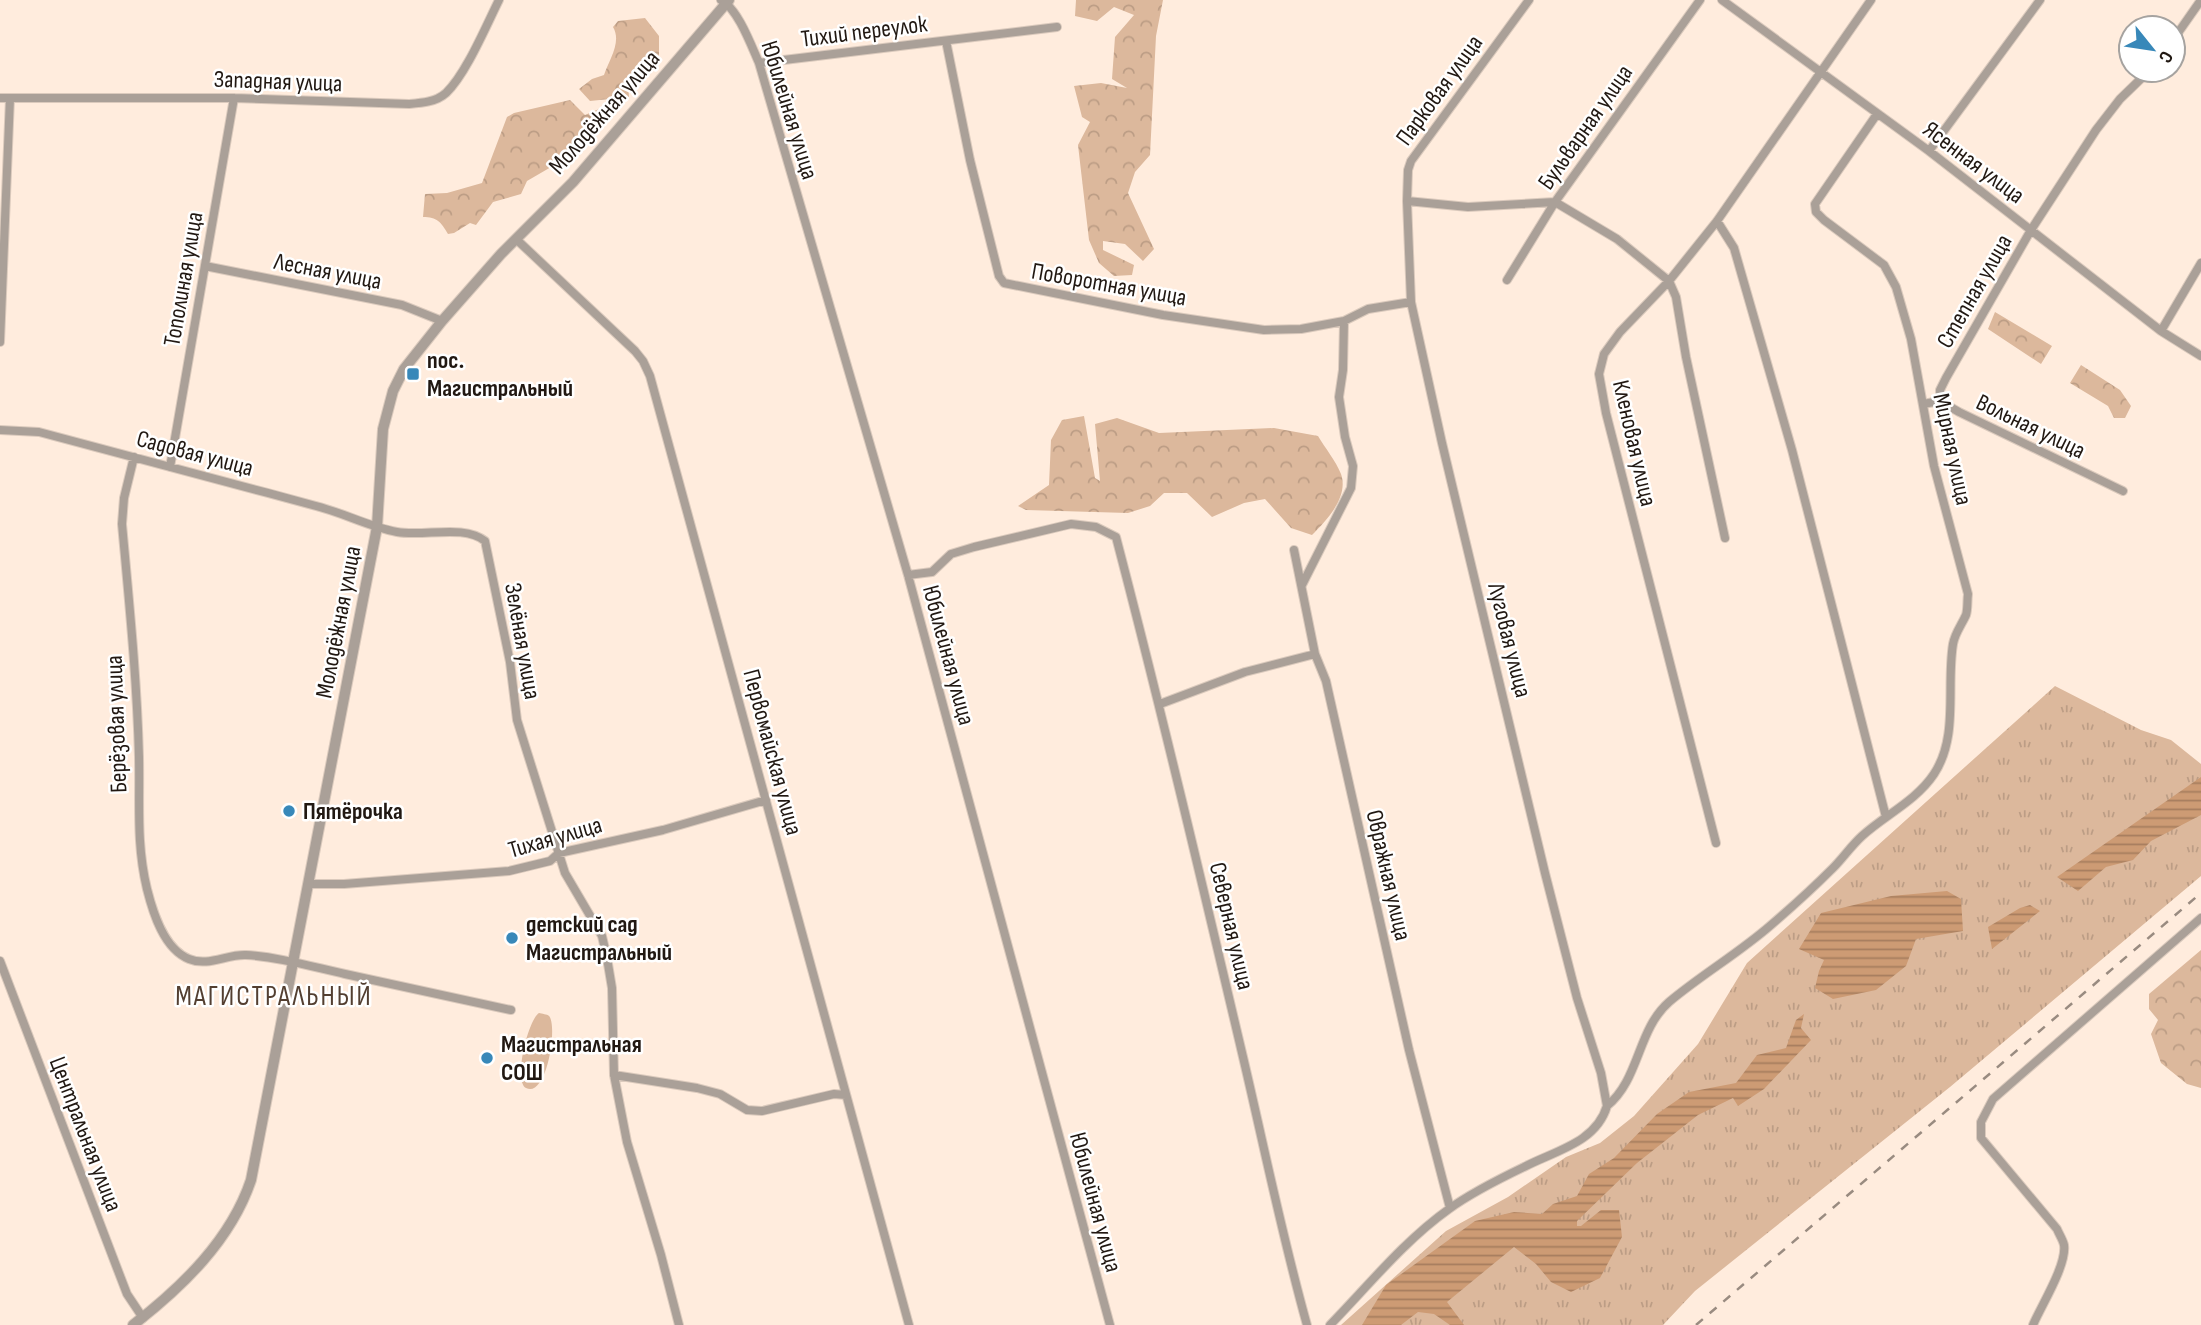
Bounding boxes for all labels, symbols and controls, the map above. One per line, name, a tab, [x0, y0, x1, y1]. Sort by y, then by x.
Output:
street label: Тихий переулок	[799, 9, 930, 54]
north arrow	[2117, 14, 2187, 84]
street label: Парковая улица	[1390, 29, 1489, 151]
street label: Юбилейная улица	[755, 37, 824, 183]
street label: Молодёжная улица	[543, 45, 666, 180]
text: С	[2153, 47, 2178, 67]
street label: Бульварная улица	[1532, 59, 1639, 195]
street label: Западная улица	[213, 65, 343, 98]
street label: Ясенная улица	[1917, 115, 2030, 210]
street label: Тополиная улица	[157, 210, 210, 349]
street label: Степная улица	[1930, 229, 2019, 353]
street label: Лесная улица	[271, 247, 384, 296]
street label: Поворотная улица	[1029, 257, 1189, 312]
place label: пос. Магистральный	[427, 346, 573, 403]
marker: пос. Магистральный	[405, 366, 421, 382]
street label: Кленовая улица	[1606, 377, 1663, 509]
street label: Вольная улица	[1972, 388, 2090, 465]
street label: Мирная улица	[1927, 391, 1978, 508]
street label: Садовая улица	[133, 424, 256, 483]
street label: Молодёжная улица	[310, 543, 367, 701]
street label: Луговая улица	[1481, 579, 1538, 700]
street label: Зелёная улица	[498, 581, 547, 702]
street label: Юбилейная улица	[916, 582, 981, 728]
street label: Берёзовая улица	[100, 655, 133, 793]
street label: Первомайская улица	[736, 666, 809, 838]
place label: Пятёрочка	[303, 797, 403, 826]
marker: Пятёрочка	[281, 803, 297, 819]
street label: Овражная улица	[1359, 807, 1418, 943]
street label: Тихая улица	[505, 810, 605, 865]
street label: Северная улица	[1203, 860, 1260, 993]
place label: детский сад Магистральный	[526, 910, 672, 967]
marker: детский сад Магистральный	[504, 930, 520, 946]
district label: МАГИСТРАЛЬНЫЙ	[175, 980, 373, 1013]
place label: Магистральная СОШ	[501, 1030, 642, 1087]
marker: Магистральная СОШ	[479, 1050, 495, 1066]
street label: Центральная улица	[43, 1053, 128, 1216]
street label: Юбилейная улица	[1063, 1129, 1128, 1275]

